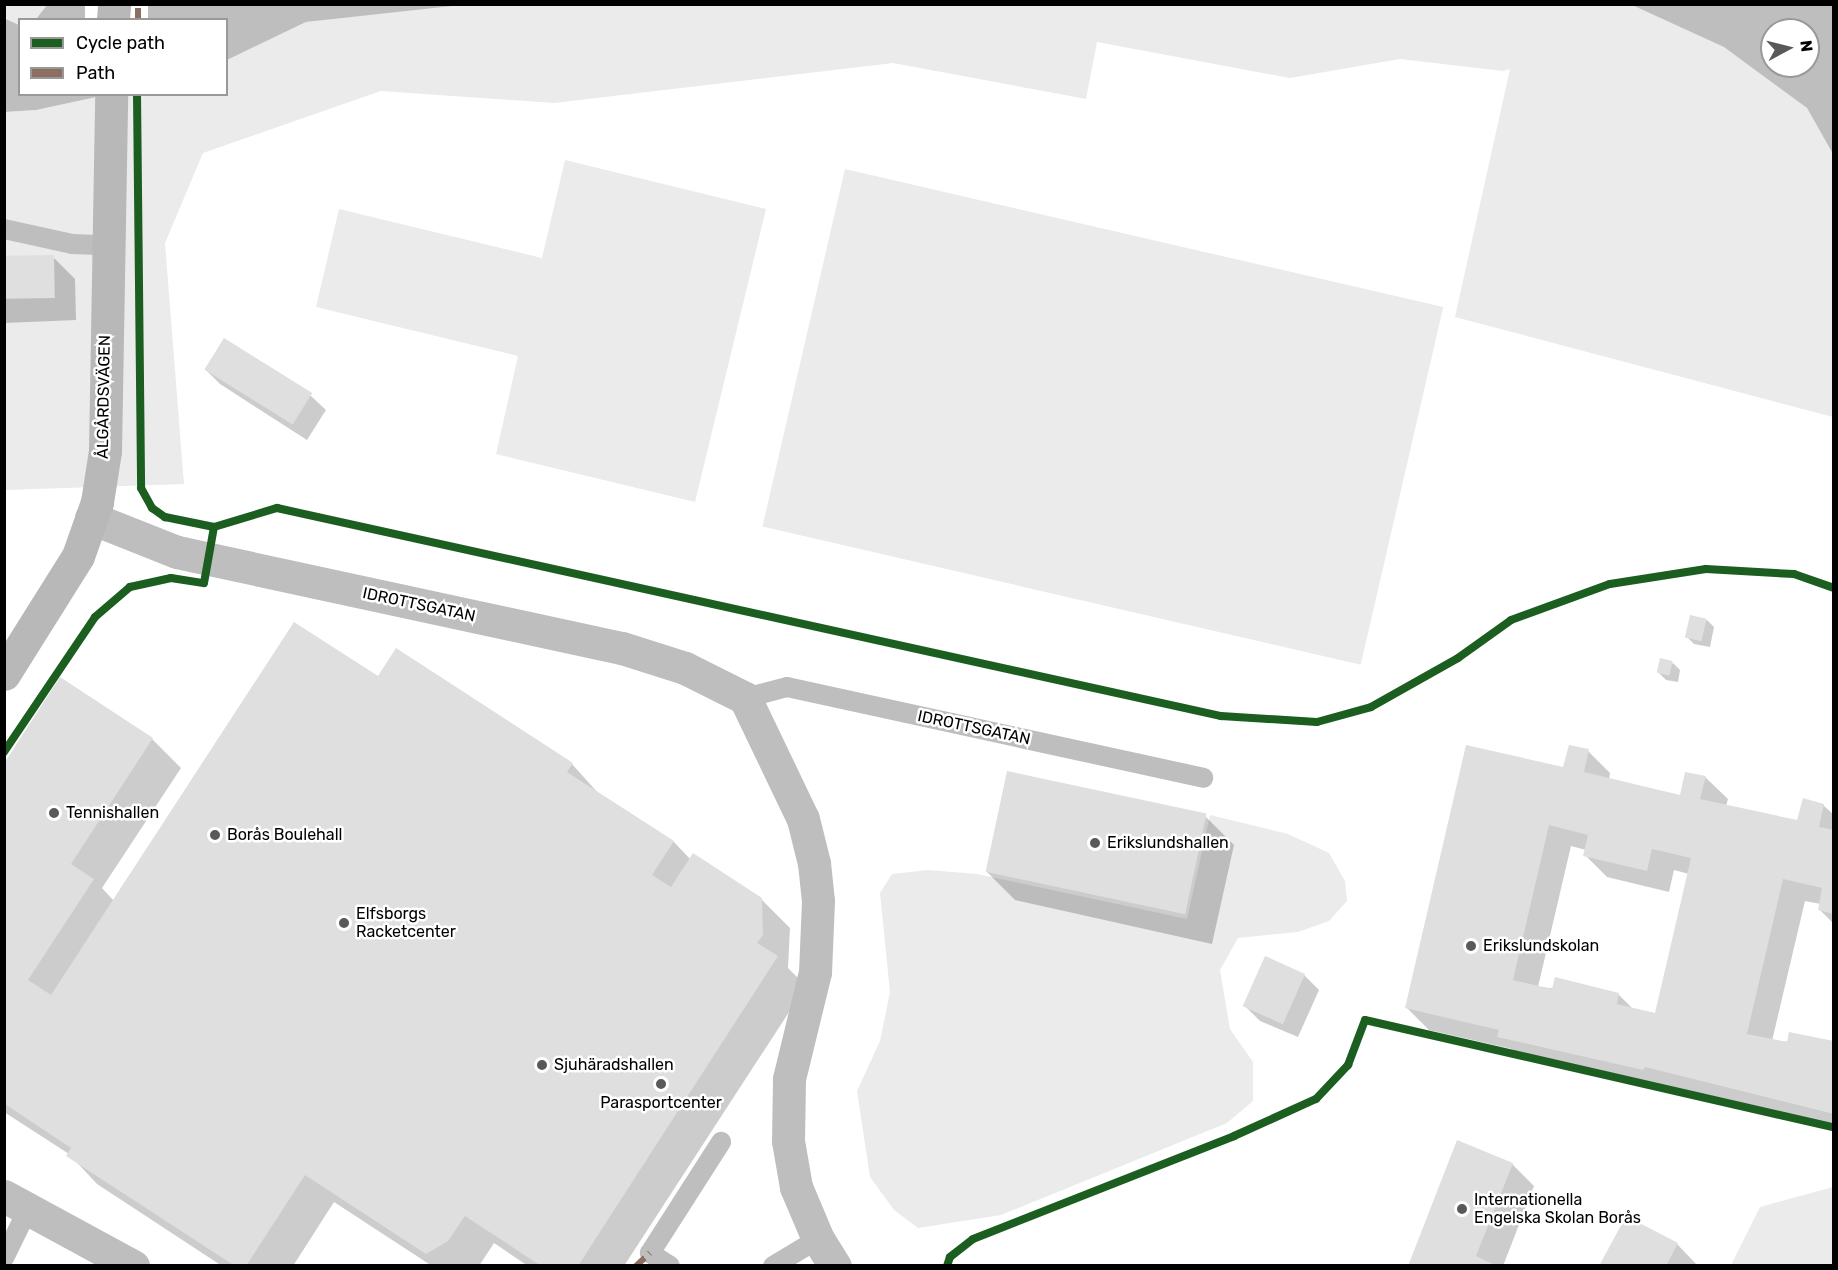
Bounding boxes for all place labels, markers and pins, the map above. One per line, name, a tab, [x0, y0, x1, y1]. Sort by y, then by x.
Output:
place label: Tennishallen	[66, 803, 159, 823]
marker: Tennishallen	[47, 806, 61, 820]
place label: Borås Boulehall	[227, 825, 342, 845]
marker: Borås Boulehall	[208, 828, 222, 842]
place label: Erikslundshallen	[1107, 833, 1229, 853]
marker: Erikslundshallen	[1088, 836, 1102, 850]
place label: Elfsborgs Racketcenter	[356, 904, 456, 942]
marker: Elfsborgs Racketcenter	[337, 916, 351, 930]
place label: Erikslundskolan	[1483, 936, 1599, 956]
marker: Erikslundskolan	[1464, 939, 1478, 953]
place label: Sjuhäradshallen	[554, 1055, 674, 1075]
marker: Sjuhäradshallen	[535, 1058, 549, 1072]
marker: Parasportcenter	[654, 1077, 668, 1091]
place label: Parasportcenter	[600, 1093, 722, 1113]
place label: Internationella Engelska Skolan Borås	[1474, 1190, 1641, 1228]
marker: Internationella Engelska Skolan Borås	[1455, 1202, 1469, 1216]

